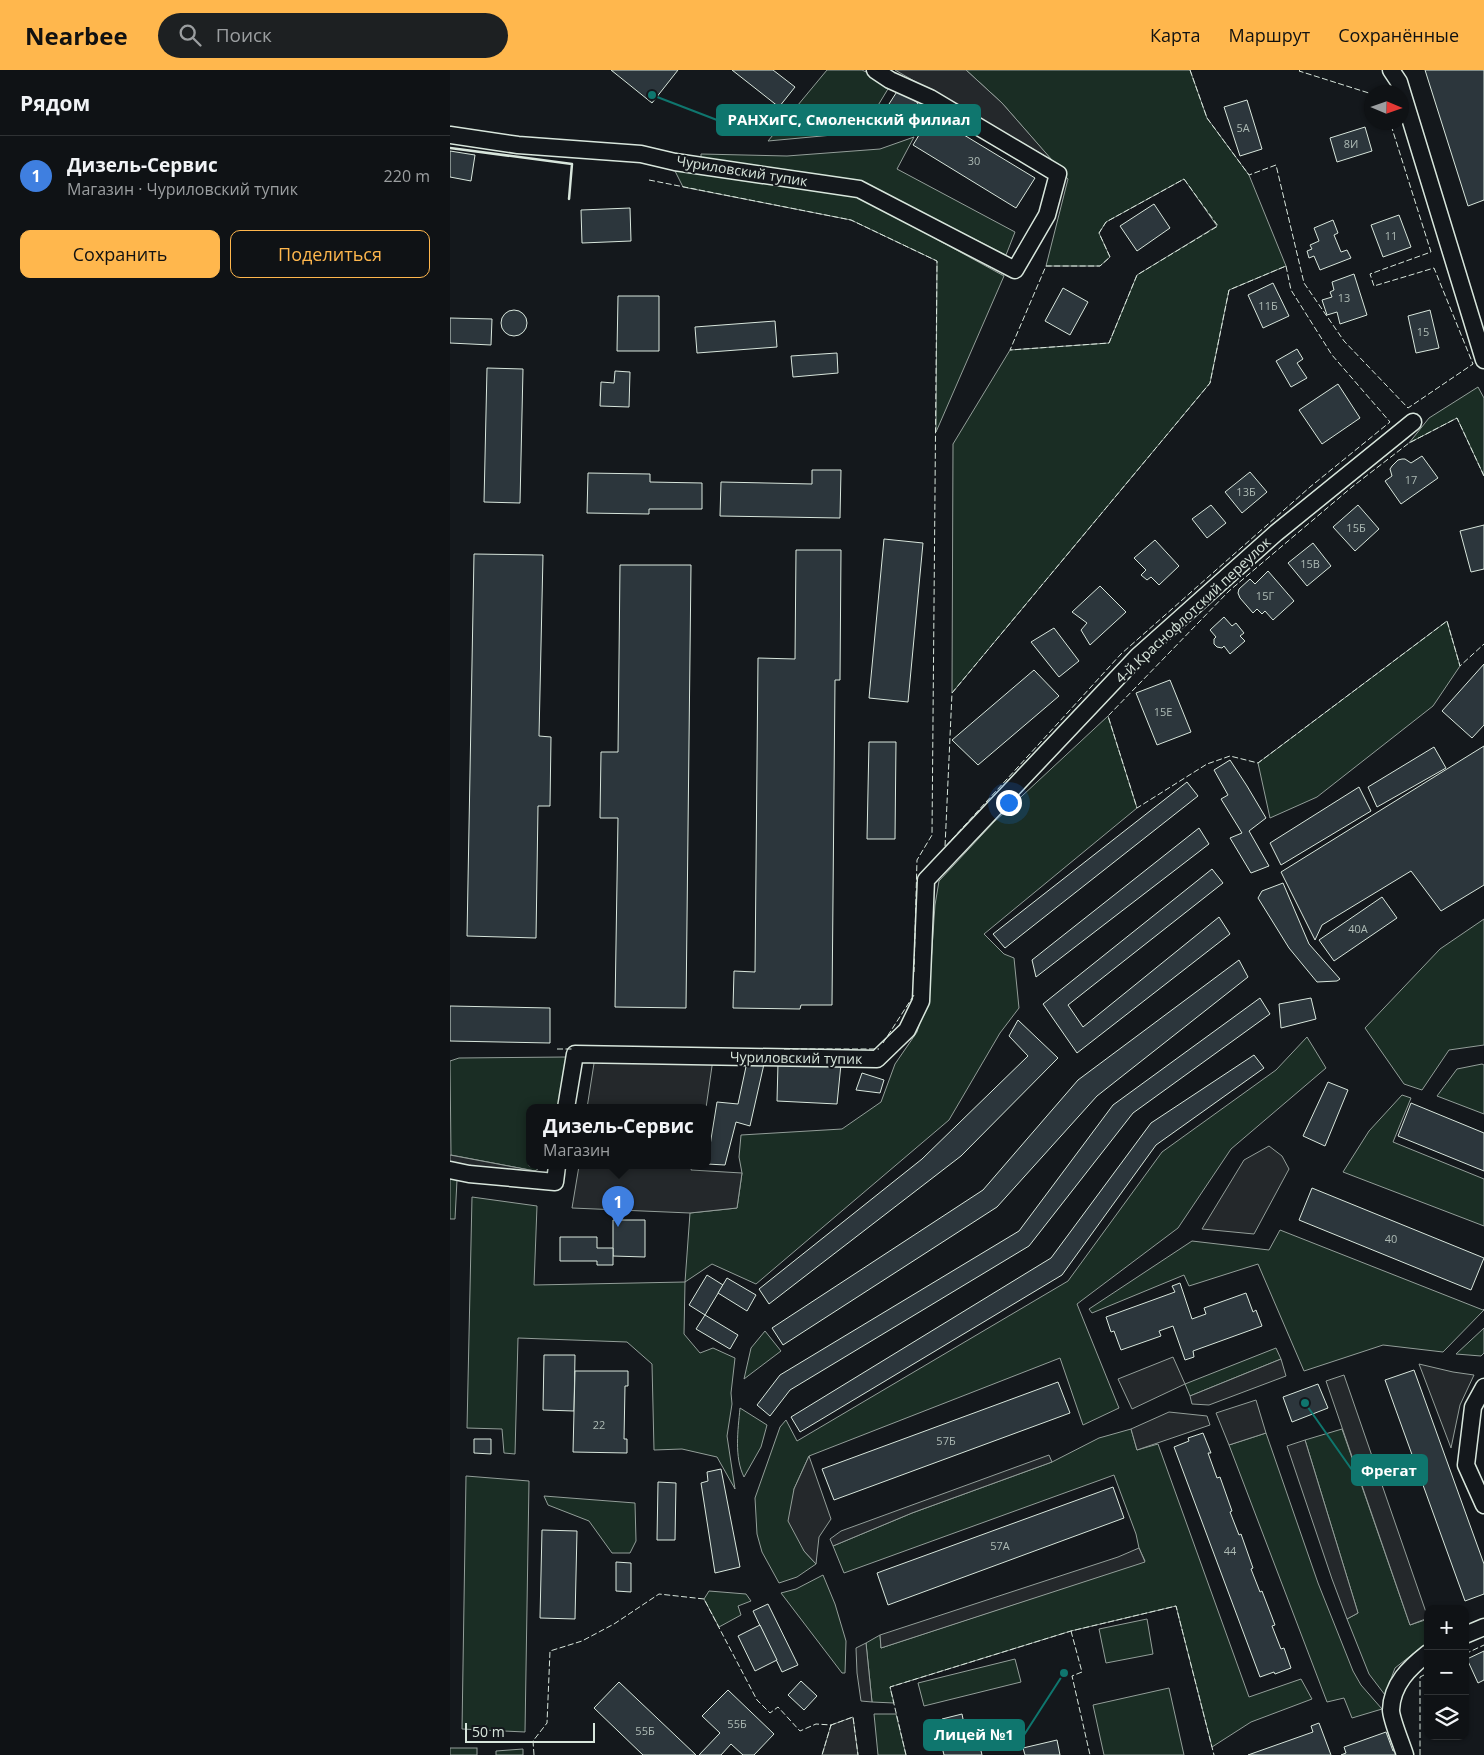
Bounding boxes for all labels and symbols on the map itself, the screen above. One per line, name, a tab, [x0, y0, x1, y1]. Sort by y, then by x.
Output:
north arrow	[1364, 85, 1409, 130]
callout: РАНХиГС, Смоленский филиал	[717, 105, 980, 135]
text: РАНХиГС, Смоленский филиал	[728, 109, 970, 129]
house number: 5А	[1236, 120, 1250, 135]
house number: 8И	[1344, 136, 1358, 151]
street label: Чуриловский тупик	[675, 151, 810, 190]
house number: 30	[968, 153, 980, 168]
house number: 11	[1385, 228, 1397, 243]
house number: 13	[1338, 290, 1350, 305]
house number: 11Б	[1258, 298, 1278, 313]
house number: 15	[1417, 324, 1429, 339]
house number: 17	[1405, 472, 1417, 487]
house number: 13Б	[1236, 484, 1256, 499]
house number: 15Б	[1346, 520, 1366, 535]
street label: 4-й Краснофлотский переулок	[1111, 532, 1275, 687]
house number: 15В	[1300, 556, 1320, 571]
house number: 15Г	[1256, 588, 1274, 603]
house number: 15Е	[1154, 704, 1172, 719]
your location	[996, 790, 1022, 816]
house number: 40А	[1348, 921, 1368, 936]
street label: Чуриловский тупик	[730, 1047, 863, 1068]
pin: 1	[602, 1186, 634, 1227]
house number: 40	[1385, 1231, 1397, 1246]
house number: 22	[593, 1417, 605, 1432]
house number: 57Б	[936, 1433, 956, 1448]
callout: Фрегат	[1352, 1455, 1427, 1485]
text: Фрегат	[1361, 1460, 1417, 1480]
house number: 57А	[990, 1538, 1010, 1553]
house number: 44	[1224, 1543, 1237, 1558]
house number: 55Б	[727, 1716, 747, 1731]
scale bar	[465, 1720, 595, 1743]
callout: Лицей №1	[924, 1720, 1024, 1750]
house number: 55Б	[635, 1723, 655, 1738]
text: Лицей №1	[934, 1724, 1014, 1744]

